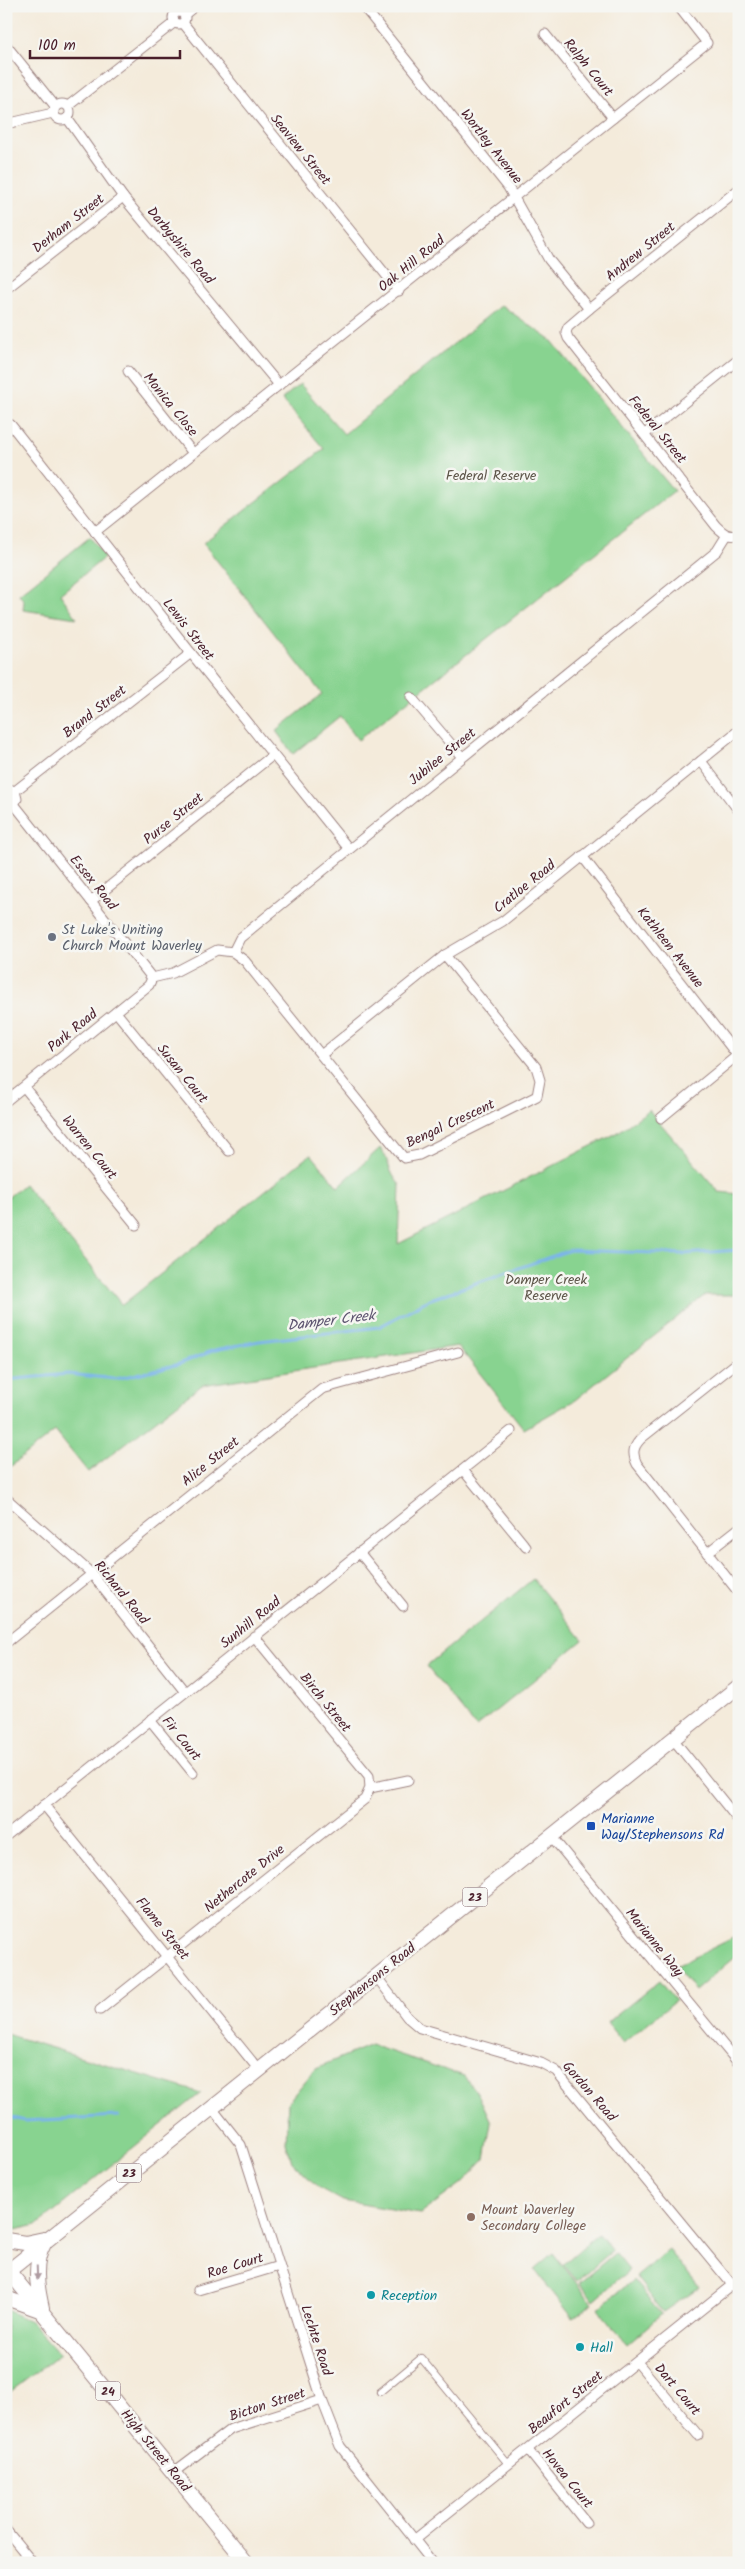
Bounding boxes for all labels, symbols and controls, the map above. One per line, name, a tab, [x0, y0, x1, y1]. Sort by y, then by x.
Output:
scale bar	[30, 28, 180, 60]
text: 100 m	[38, 34, 76, 58]
street label: Ralph Court	[558, 34, 619, 102]
street label: Wortley Avenue	[455, 104, 528, 190]
street label: Seaview Street	[264, 109, 336, 191]
street label: Derham Street	[28, 188, 110, 259]
street label: Darbyshire Road	[141, 202, 220, 290]
street label: Andrew Street	[601, 216, 681, 287]
street label: Oak Hill Road	[373, 229, 451, 298]
street label: Monica Close	[137, 368, 203, 442]
street label: Federal Street	[623, 391, 692, 469]
park label: Federal Reserve	[446, 465, 537, 487]
street label: Lewis Street	[157, 594, 220, 666]
street label: Brand Street	[58, 679, 132, 744]
street label: Jubilee Street	[404, 722, 482, 791]
street label: Purse Street	[139, 787, 209, 850]
street label: Essex Road	[64, 850, 123, 916]
street label: Cratloe Road	[489, 854, 561, 919]
street label: Kathleen Avenue	[631, 902, 710, 994]
place label: St Luke's Uniting Church Mount Waverley	[62, 919, 202, 957]
marker: St Luke's Uniting Church Mount Waverley	[46, 931, 58, 943]
street label: Park Road	[43, 1003, 103, 1058]
street label: Susan Court	[151, 1039, 214, 1109]
street label: Bengal Crescent	[402, 1093, 499, 1154]
street label: Warren Court	[56, 1111, 123, 1185]
park label: Damper Creek Reserve	[505, 1269, 588, 1307]
water label: Damper Creek	[286, 1303, 378, 1338]
street label: Alice Street	[177, 1431, 245, 1492]
street label: Richard Road	[88, 1556, 155, 1630]
street label: Sunhill Road	[215, 1591, 287, 1654]
street label: Birch Street	[294, 1668, 357, 1738]
street label: Fir Court	[156, 1711, 207, 1766]
place label: Marianne Way/Stephensons Rd	[601, 1808, 725, 1846]
marker: Marianne Way/Stephensons Rd	[585, 1820, 597, 1832]
street label: Nethercote Drive	[199, 1839, 290, 1918]
road number: 23	[462, 1888, 488, 1906]
street label: Flame Street	[130, 1892, 195, 1965]
street label: Marianne Way	[620, 1903, 689, 1982]
street label: Stephensons Road	[324, 1937, 422, 2022]
street label: Gordon Road	[557, 2057, 622, 2128]
road number: 23	[116, 2164, 142, 2182]
place label: Mount Waverley Secondary College	[481, 2199, 587, 2237]
marker: Mount Waverley Secondary College	[465, 2211, 477, 2223]
street label: Roe Court	[204, 2247, 267, 2285]
one-way arrow	[33, 2266, 41, 2282]
place label: Reception	[381, 2285, 437, 2307]
marker: Reception	[365, 2289, 377, 2301]
street label: Lechte Road	[294, 2302, 338, 2379]
place label: Hall	[590, 2337, 613, 2359]
marker: Hall	[574, 2341, 586, 2353]
street label: Dart Court	[649, 2359, 706, 2421]
street label: Beaufort Street	[523, 2365, 608, 2440]
road number: 24	[96, 2382, 120, 2400]
street label: Bicton Street	[226, 2382, 309, 2428]
street label: High Street Road	[115, 2404, 196, 2498]
street label: Hovea Court	[536, 2444, 599, 2514]

